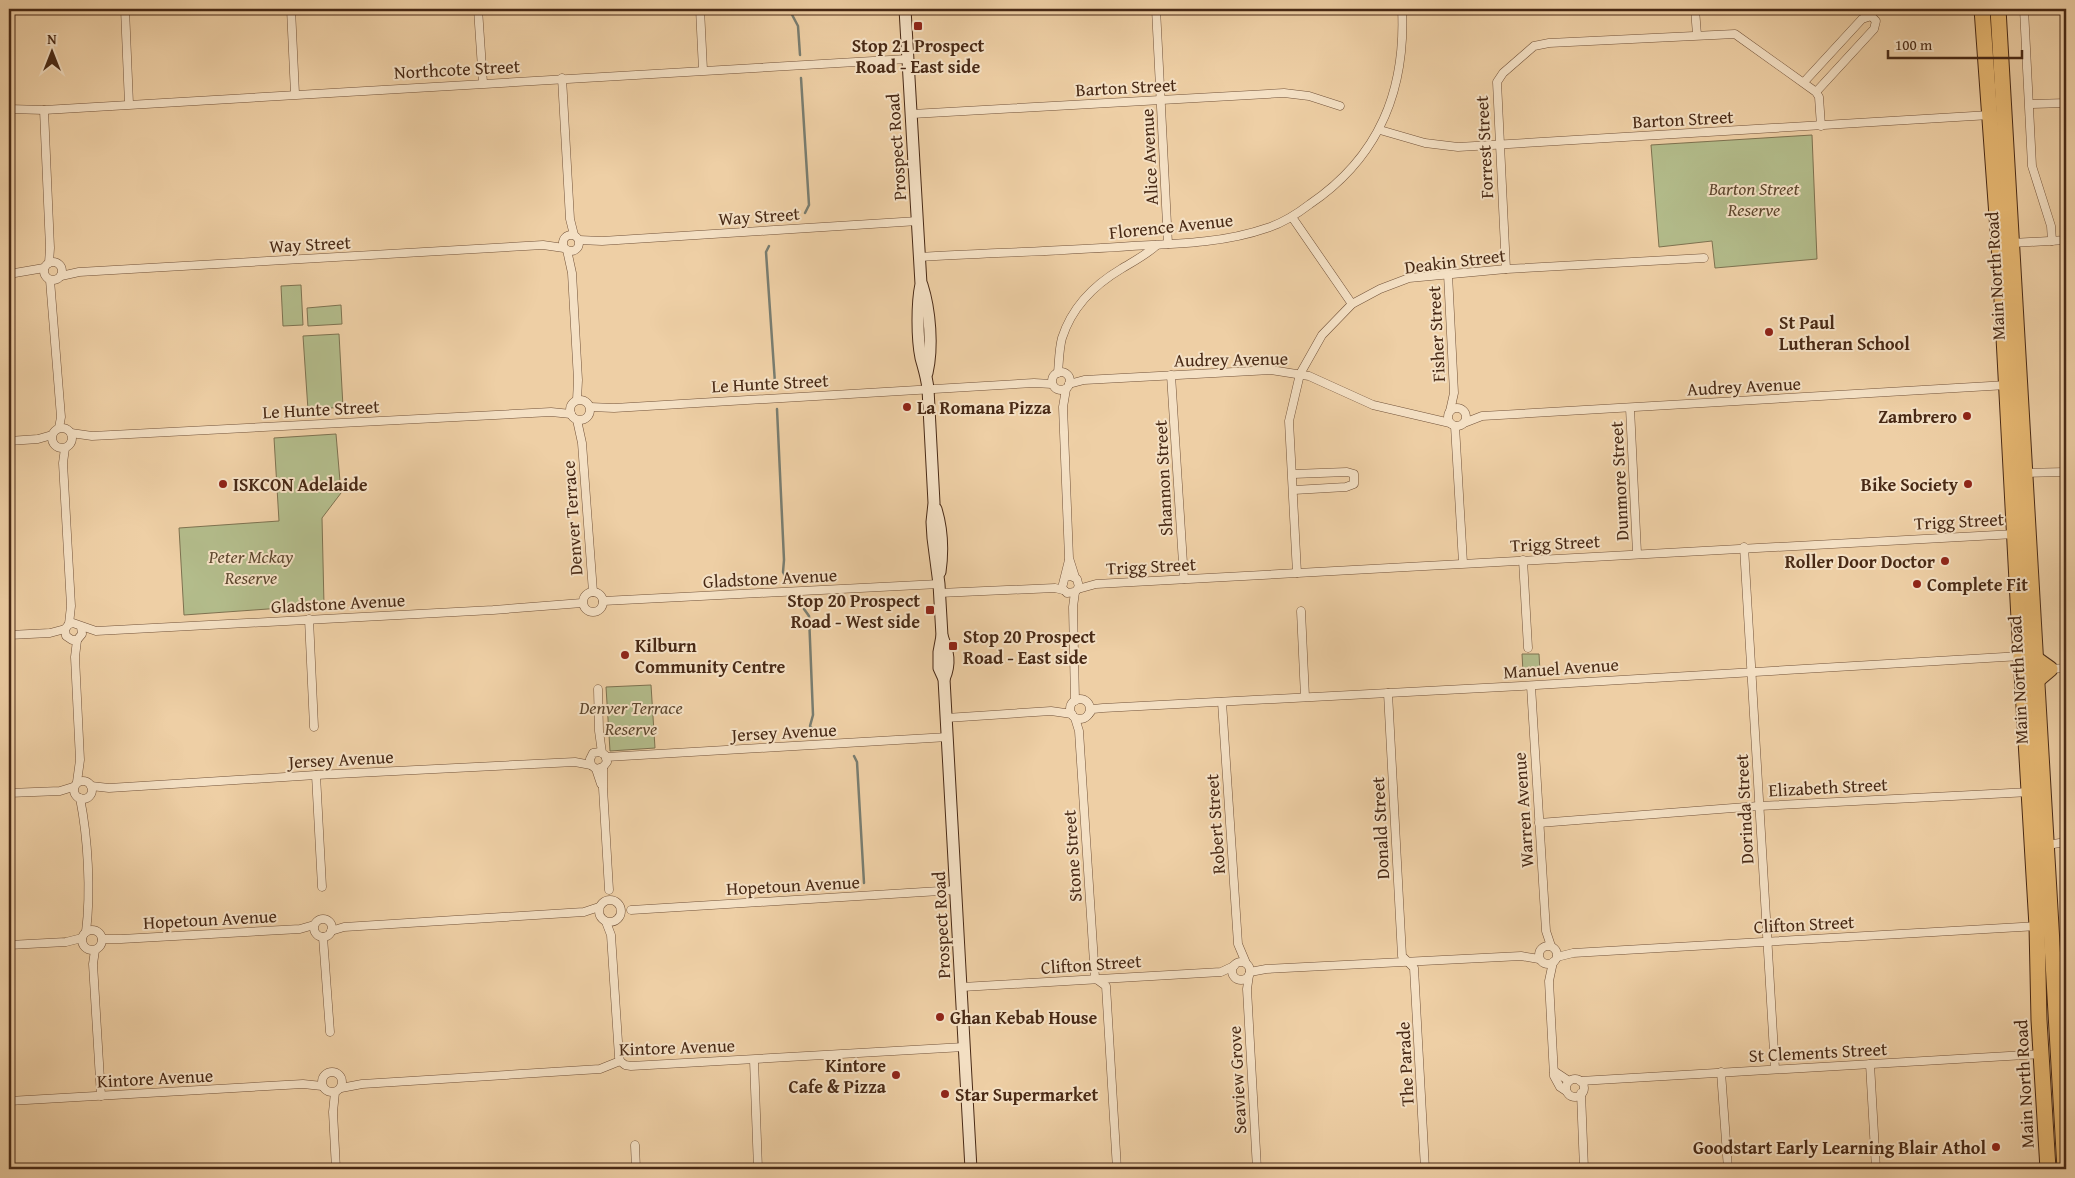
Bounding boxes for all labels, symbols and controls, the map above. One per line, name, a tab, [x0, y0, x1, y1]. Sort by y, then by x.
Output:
marker: Stop 21 Prospect Road - East side	[912, 20, 924, 32]
north arrow	[28, 28, 78, 78]
scale bar	[1888, 28, 2021, 60]
text: N	[47, 29, 57, 49]
place label: Stop 21 Prospect Road - East side	[852, 32, 985, 80]
text: 100 m	[1895, 34, 1933, 55]
street label: Northcote Street	[393, 52, 521, 86]
street label: Barton Street	[1075, 71, 1178, 103]
street label: Prospect Road	[879, 92, 913, 201]
street label: Forrest Street	[1468, 94, 1500, 199]
street label: Barton Street	[1632, 103, 1735, 135]
street label: Alice Avenue	[1133, 108, 1165, 206]
park label: Barton Street Reserve	[1708, 175, 1800, 223]
street label: Way Street	[717, 200, 801, 232]
street label: Florence Avenue	[1108, 206, 1234, 246]
street label: Main North Road	[1978, 211, 2012, 341]
street label: Way Street	[269, 228, 352, 260]
street label: Deakin Street	[1403, 241, 1508, 281]
street label: Fisher Street	[1420, 284, 1452, 383]
place label: St Paul Lutheran School	[1779, 309, 1910, 357]
marker: St Paul Lutheran School	[1763, 326, 1775, 338]
street label: Audrey Avenue	[1174, 345, 1288, 373]
street label: Le Hunte Street	[711, 366, 830, 400]
street label: Audrey Avenue	[1686, 370, 1802, 402]
street label: Le Hunte Street	[262, 392, 381, 426]
place label: La Romana Pizza	[917, 394, 1052, 421]
marker: La Romana Pizza	[901, 401, 913, 413]
place label: Zambrero	[1878, 403, 1957, 430]
marker: Zambrero	[1961, 410, 1973, 422]
street label: Shannon Street	[1146, 419, 1180, 537]
street label: Dunmore Street	[1602, 420, 1636, 542]
street label: Denver Terrace	[555, 460, 589, 576]
place label: ISKCON Adelaide	[233, 471, 368, 498]
place label: Bike Society	[1861, 471, 1959, 498]
marker: ISKCON Adelaide	[217, 478, 229, 490]
marker: Bike Society	[1962, 478, 1974, 490]
street label: Trigg Street	[1913, 505, 2005, 537]
street label: Trigg Street	[1509, 527, 1601, 559]
park label: Peter Mckay Reserve	[208, 543, 294, 591]
place label: Roller Door Doctor	[1785, 548, 1936, 575]
street label: Trigg Street	[1105, 550, 1197, 582]
marker: Roller Door Doctor	[1939, 555, 1951, 567]
street label: Gladstone Avenue	[702, 561, 838, 595]
place label: Complete Fit	[1927, 571, 2028, 598]
marker: Complete Fit	[1911, 578, 1923, 590]
street label: Gladstone Avenue	[270, 586, 406, 620]
place label: Stop 20 Prospect Road - West side	[787, 587, 920, 635]
marker: Stop 20 Prospect Road - West side	[924, 604, 936, 616]
street label: Main North Road	[2001, 615, 2035, 745]
place label: Stop 20 Prospect Road - East side	[963, 623, 1096, 671]
place label: Kilburn Community Centre	[635, 632, 786, 680]
marker: Stop 20 Prospect Road - East side	[947, 640, 959, 652]
marker: Kilburn Community Centre	[619, 649, 631, 661]
street label: Manuel Avenue	[1502, 650, 1620, 686]
park label: Denver Terrace Reserve	[578, 694, 683, 742]
street label: Jersey Avenue	[729, 716, 837, 748]
street label: Jersey Avenue	[286, 743, 394, 775]
street label: Warren Avenue	[1506, 751, 1540, 869]
street label: Dorinda Street	[1728, 753, 1760, 865]
street label: Elizabeth Street	[1768, 770, 1889, 804]
street label: Robert Street	[1198, 772, 1232, 875]
street label: Donald Street	[1364, 775, 1396, 880]
street label: Stone Street	[1055, 808, 1089, 903]
street label: Hopetoun Avenue	[725, 868, 861, 902]
street label: Prospect Road	[925, 870, 957, 979]
street label: Hopetoun Avenue	[142, 902, 278, 936]
street label: Clifton Street	[1753, 908, 1856, 940]
street label: Clifton Street	[1040, 947, 1143, 981]
place label: Ghan Kebab House	[950, 1004, 1098, 1031]
marker: Ghan Kebab House	[934, 1011, 946, 1023]
street label: Main North Road	[2007, 1019, 2041, 1149]
street label: The Parade	[1389, 1021, 1421, 1107]
street label: Seaview Grove	[1221, 1025, 1253, 1135]
street label: Kintore Avenue	[618, 1031, 736, 1063]
street label: St Clements Street	[1748, 1035, 1889, 1069]
place label: Kintore Cafe & Pizza	[788, 1052, 887, 1100]
street label: Kintore Avenue	[96, 1061, 214, 1095]
marker: Kintore Cafe & Pizza	[890, 1069, 902, 1081]
place label: Star Supermarket	[955, 1081, 1098, 1108]
marker: Star Supermarket	[939, 1088, 951, 1100]
place label: Goodstart Early Learning Blair Athol	[1693, 1134, 1986, 1161]
marker: Goodstart Early Learning Blair Athol	[1990, 1141, 2002, 1153]

